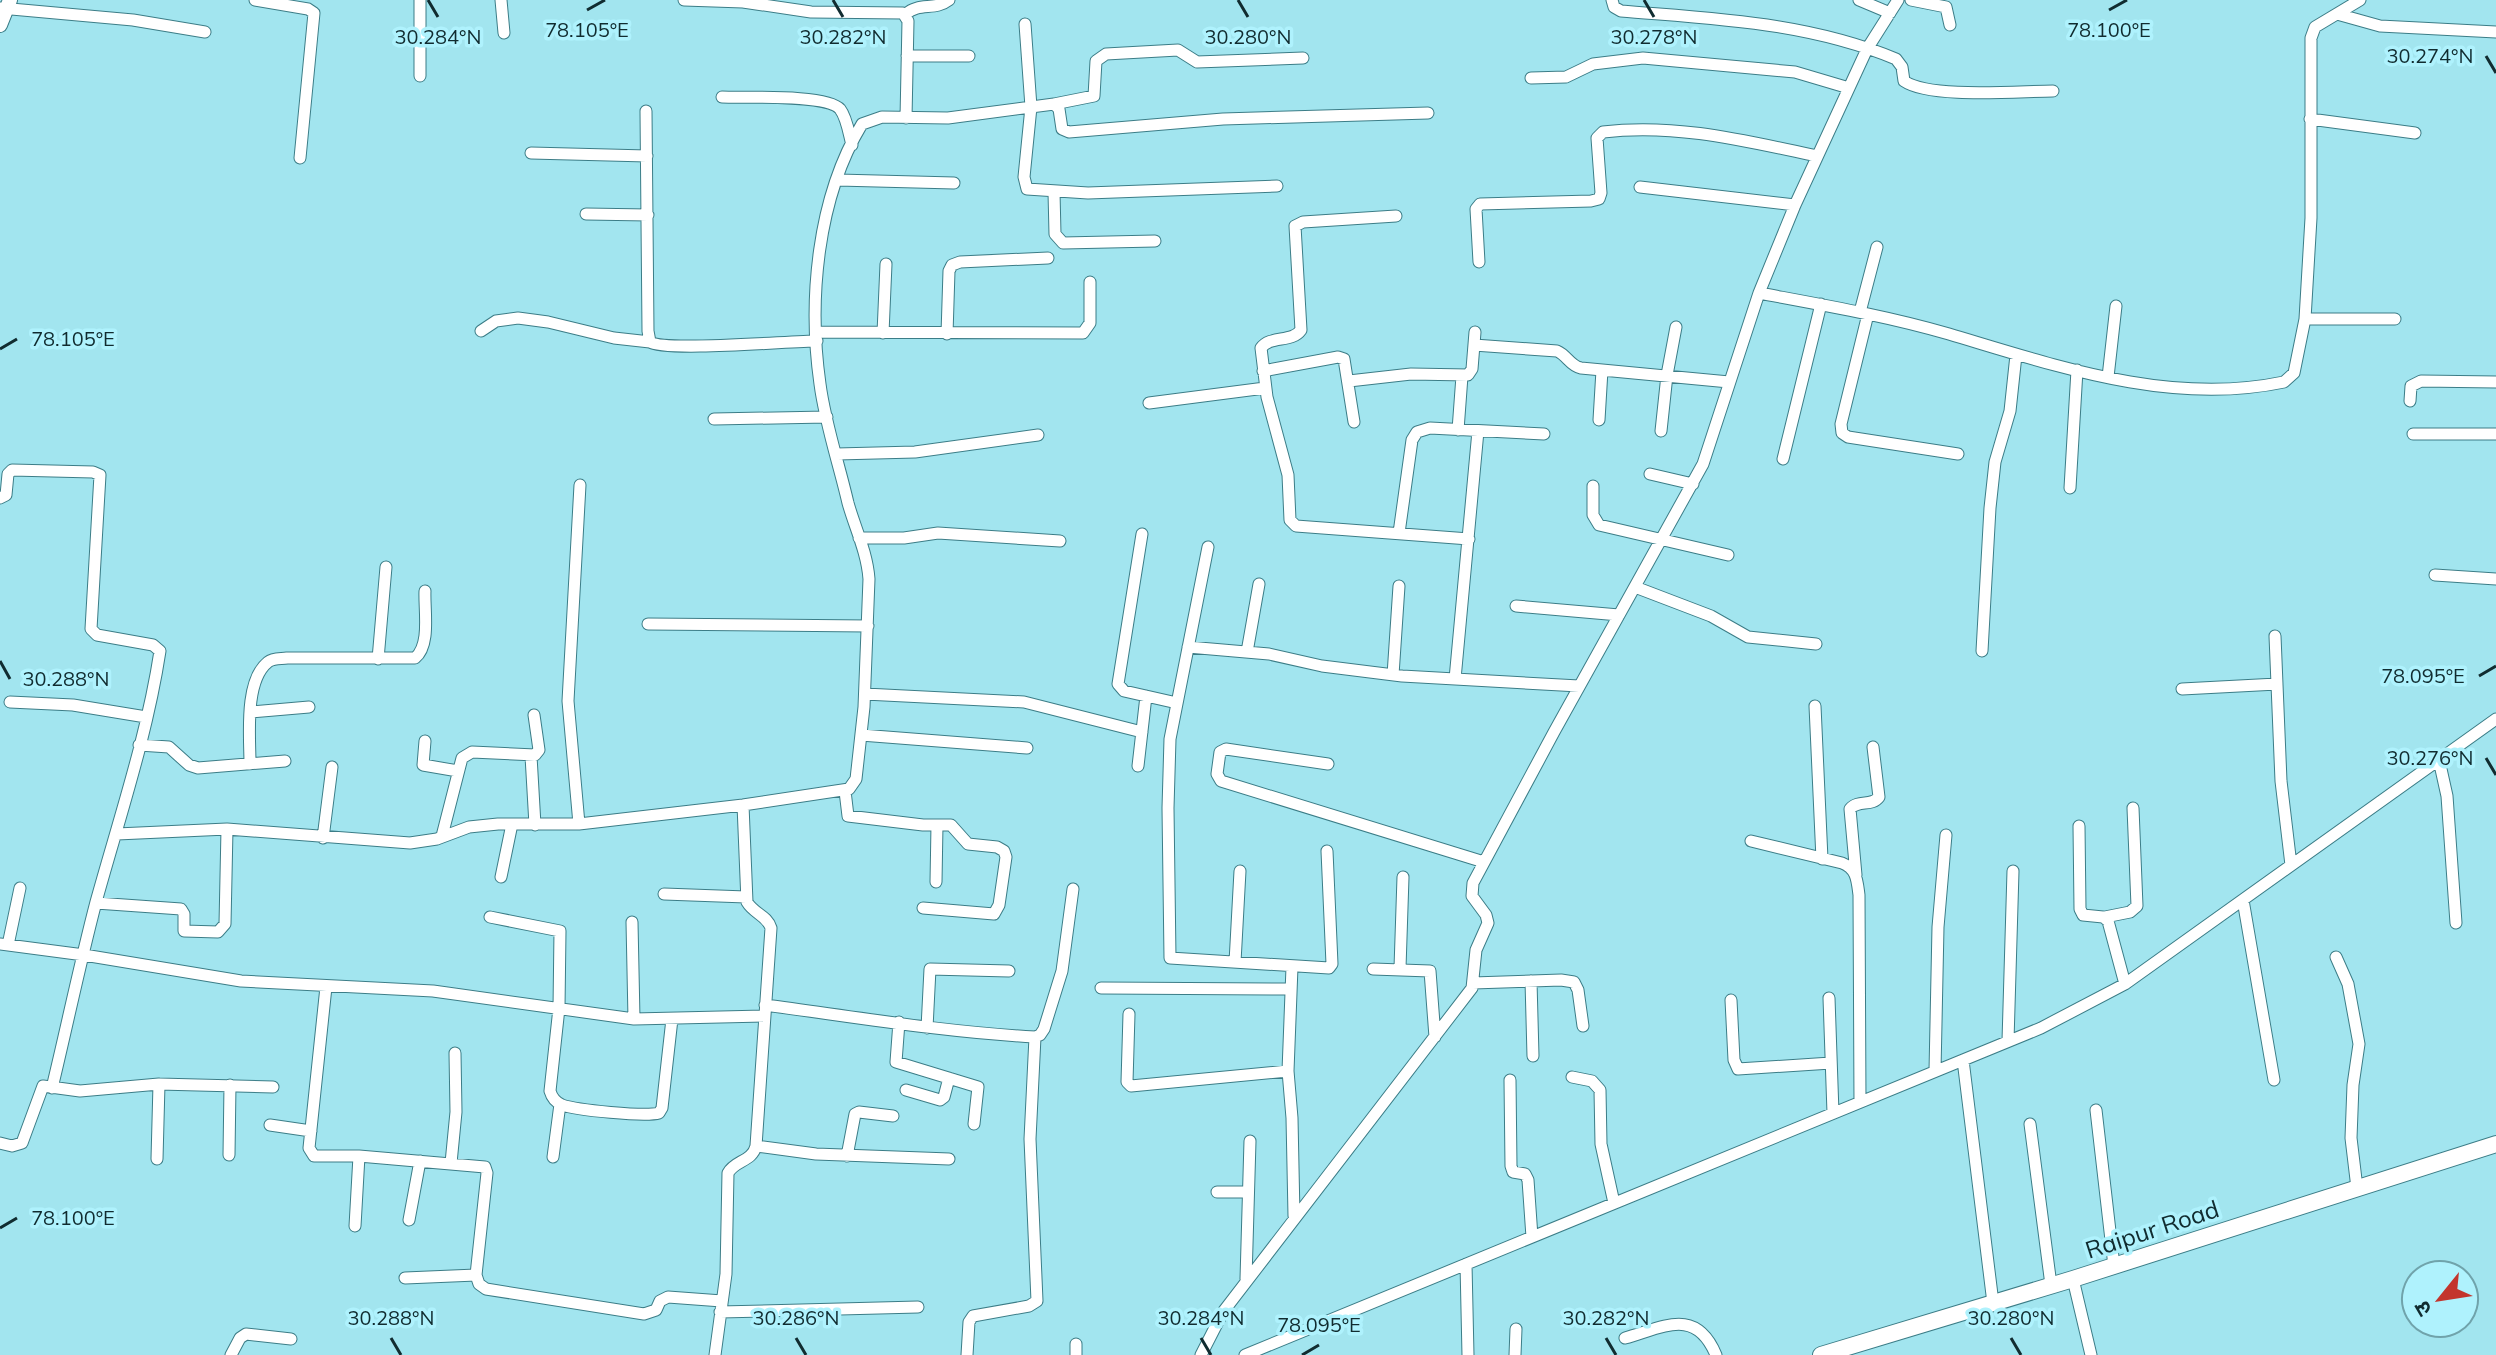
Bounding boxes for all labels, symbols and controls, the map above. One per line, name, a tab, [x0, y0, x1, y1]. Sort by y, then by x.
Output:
text: 78.105°E	[545, 17, 629, 42]
text: 78.100°E	[2067, 17, 2151, 42]
text: 30.284°N	[395, 24, 481, 49]
text: 30.282°N	[800, 24, 886, 49]
text: 30.280°N	[1205, 24, 1291, 49]
text: 30.278°N	[1611, 24, 1697, 49]
text: 30.274°N	[2387, 43, 2473, 68]
text: 78.105°E	[31, 326, 115, 351]
text: 78.095°E	[2381, 663, 2465, 688]
text: 30.288°N	[23, 666, 109, 691]
text: 30.276°N	[2387, 745, 2473, 770]
street label: Raipur Road	[2081, 1193, 2223, 1265]
text: 78.100°E	[31, 1205, 115, 1230]
north arrow	[2400, 1259, 2480, 1339]
text: उ	[2407, 1295, 2438, 1322]
text: 30.288°N	[348, 1305, 434, 1330]
text: 30.286°N	[753, 1305, 839, 1330]
text: 30.284°N	[1158, 1305, 1244, 1330]
text: 30.282°N	[1563, 1305, 1649, 1330]
text: 30.280°N	[1968, 1305, 2054, 1330]
text: 78.095°E	[1277, 1312, 1361, 1337]

